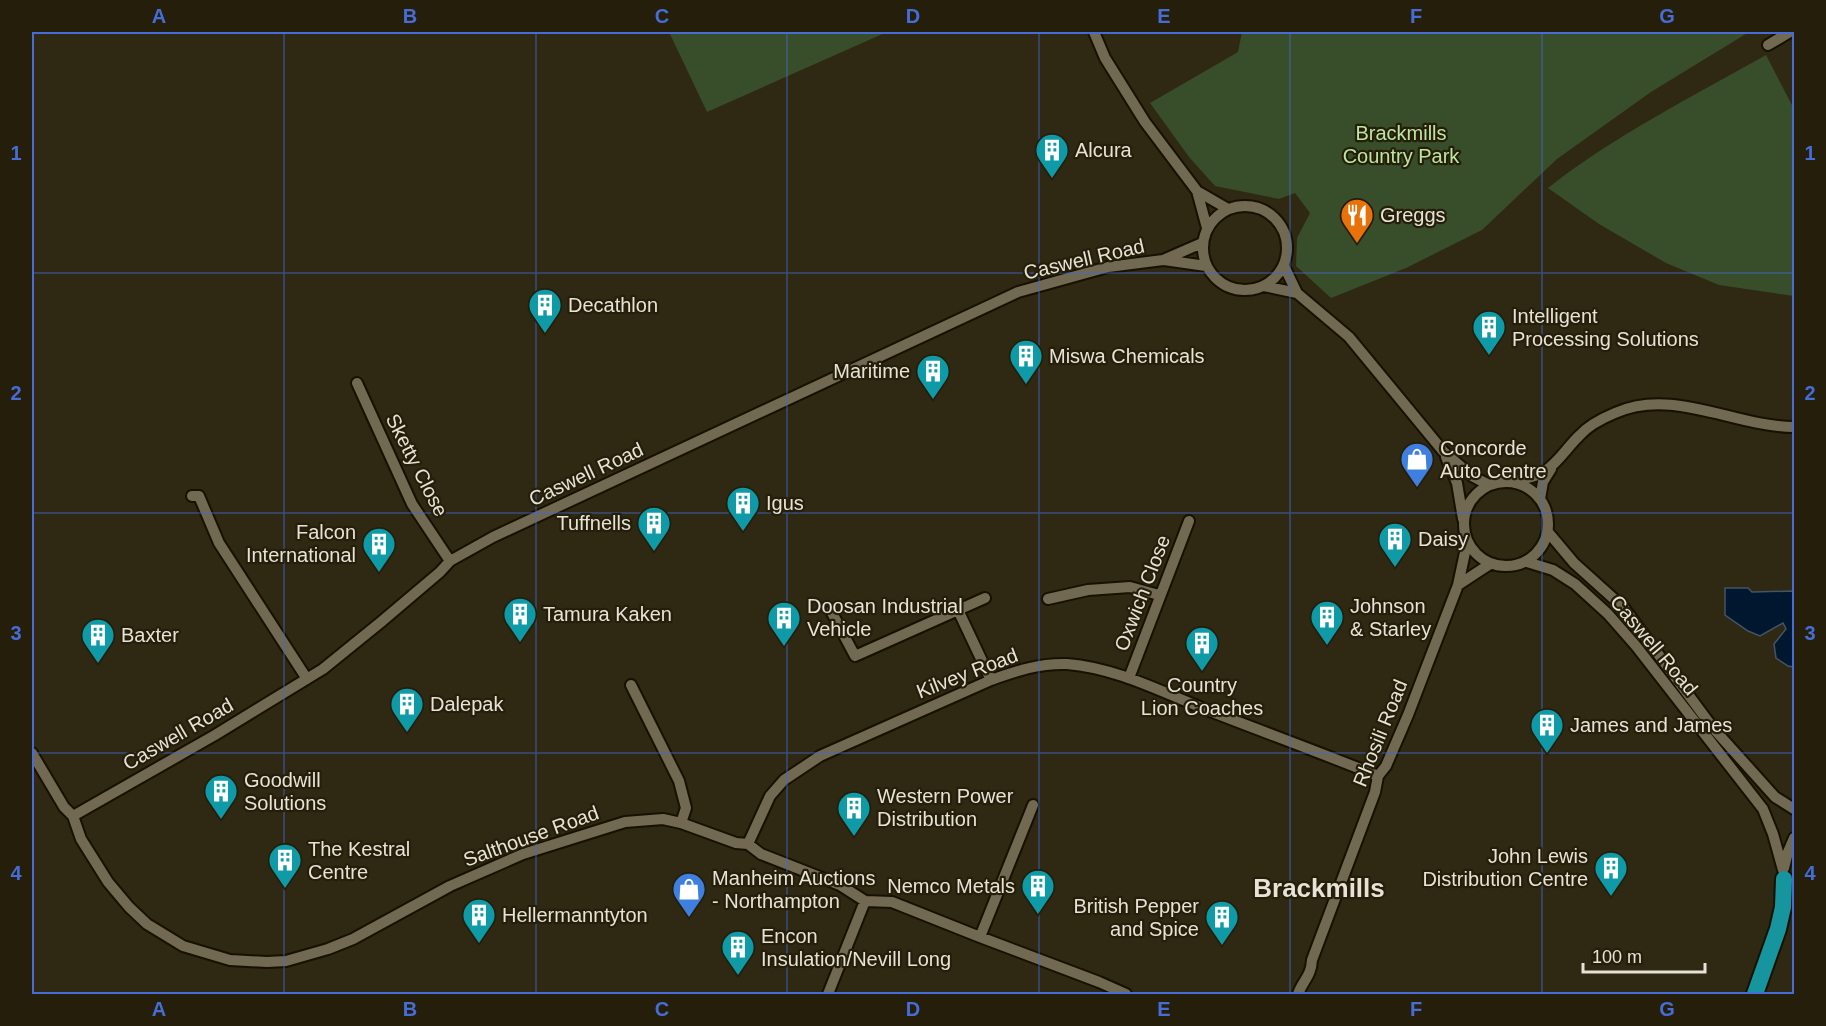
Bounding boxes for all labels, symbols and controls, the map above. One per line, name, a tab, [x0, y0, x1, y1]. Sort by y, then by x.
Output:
text: A	[152, 5, 166, 27]
text: B	[403, 5, 417, 27]
text: C	[655, 5, 669, 27]
text: D	[906, 5, 920, 27]
text: E	[1157, 5, 1171, 27]
text: F	[1410, 5, 1422, 27]
text: G	[1659, 5, 1675, 27]
park label: Brackmills Country Park	[1343, 122, 1460, 167]
building icon: Alcura	[1034, 132, 1070, 179]
place label: Alcura	[1075, 139, 1133, 161]
text: 1	[10, 142, 22, 164]
text: 1	[1804, 142, 1816, 164]
restaurant icon: Greggs	[1339, 197, 1375, 244]
place label: Greggs	[1380, 204, 1446, 226]
street label: Caswell Road	[1021, 234, 1147, 284]
building icon: Decathlon	[527, 287, 563, 334]
place label: Decathlon	[568, 294, 658, 316]
place label: Intelligent Processing Solutions	[1512, 305, 1699, 350]
building icon: Intelligent Processing Solutions	[1471, 309, 1507, 356]
building icon: Miswa Chemicals	[1008, 338, 1044, 385]
place label: Miswa Chemicals	[1049, 345, 1205, 367]
building icon: Maritime	[915, 353, 951, 400]
place label: Maritime	[833, 360, 910, 382]
text: 2	[10, 382, 22, 404]
text: 2	[1804, 382, 1816, 404]
street label: Sketty Close	[382, 410, 452, 520]
place label: Concorde Auto Centre	[1440, 437, 1547, 482]
street label: Caswell Road	[525, 438, 647, 510]
shop icon: Concorde Auto Centre	[1399, 441, 1435, 488]
building icon: Igus	[725, 485, 761, 532]
place label: Igus	[766, 492, 804, 514]
building icon: Tuffnells	[636, 505, 672, 552]
place label: Tuffnells	[557, 512, 631, 534]
place label: Falcon International	[246, 521, 356, 566]
building icon: Daisy	[1377, 521, 1413, 568]
building icon: Falcon International	[361, 526, 397, 573]
place label: Daisy	[1418, 528, 1468, 550]
street label: Oxwich Close	[1110, 532, 1174, 654]
street label: Caswell Road	[1606, 591, 1702, 699]
place label: Doosan Industrial Vehicle	[807, 595, 963, 640]
place label: Johnson & Starley	[1350, 595, 1431, 640]
building icon: Tamura Kaken	[502, 596, 538, 643]
building icon: Johnson & Starley	[1309, 599, 1345, 646]
building icon: Doosan Industrial Vehicle	[766, 600, 802, 647]
place label: Tamura Kaken	[543, 603, 672, 625]
building icon: Baxter	[80, 617, 116, 664]
text: 3	[10, 622, 22, 644]
text: 3	[1804, 622, 1816, 644]
place label: Baxter	[121, 624, 179, 646]
building icon: Country Lion Coaches	[1184, 625, 1220, 672]
street label: Kilvey Road	[913, 644, 1021, 702]
place label: Country Lion Coaches	[1141, 674, 1263, 719]
street label: Rhosili Road	[1349, 676, 1411, 790]
building icon: Dalepak	[389, 686, 425, 733]
place label: Dalepak	[430, 693, 504, 715]
street label: Caswell Road	[119, 694, 237, 774]
building icon: James and James	[1529, 707, 1565, 754]
place label: James and James	[1570, 714, 1732, 736]
place label: Goodwill Solutions	[244, 769, 326, 814]
building icon: Goodwill Solutions	[203, 773, 239, 820]
place label: Western Power Distribution	[877, 785, 1014, 830]
building icon: Western Power Distribution	[836, 790, 872, 837]
street label: Salthouse Road	[460, 801, 602, 871]
place label: The Kestral Centre	[308, 838, 410, 883]
building icon: The Kestral Centre	[267, 842, 303, 889]
place label: John Lewis Distribution Centre	[1422, 845, 1588, 890]
building icon: John Lewis Distribution Centre	[1593, 850, 1629, 897]
text: 4	[10, 862, 22, 884]
text: 4	[1804, 862, 1816, 884]
place label: Manheim Auctions - Northampton	[712, 867, 875, 912]
building icon: Nemco Metals	[1020, 868, 1056, 915]
shop icon: Manheim Auctions - Northampton	[671, 871, 707, 918]
district label: Brackmills	[1253, 873, 1385, 903]
place label: Nemco Metals	[887, 875, 1015, 897]
place label: British Pepper and Spice	[1073, 895, 1199, 940]
building icon: Hellermanntyton	[461, 897, 497, 944]
building icon: British Pepper and Spice	[1204, 899, 1240, 946]
place label: Hellermanntyton	[502, 904, 648, 926]
place label: Encon Insulation/Nevill Long	[761, 925, 951, 970]
building icon: Encon Insulation/Nevill Long	[720, 929, 756, 976]
scale bar	[1583, 936, 1704, 974]
text: 100 m	[1592, 947, 1642, 967]
text: A	[152, 998, 166, 1020]
text: B	[403, 998, 417, 1020]
text: C	[655, 998, 669, 1020]
text: D	[906, 998, 920, 1020]
text: E	[1157, 998, 1171, 1020]
text: F	[1410, 998, 1422, 1020]
text: G	[1659, 998, 1675, 1020]

